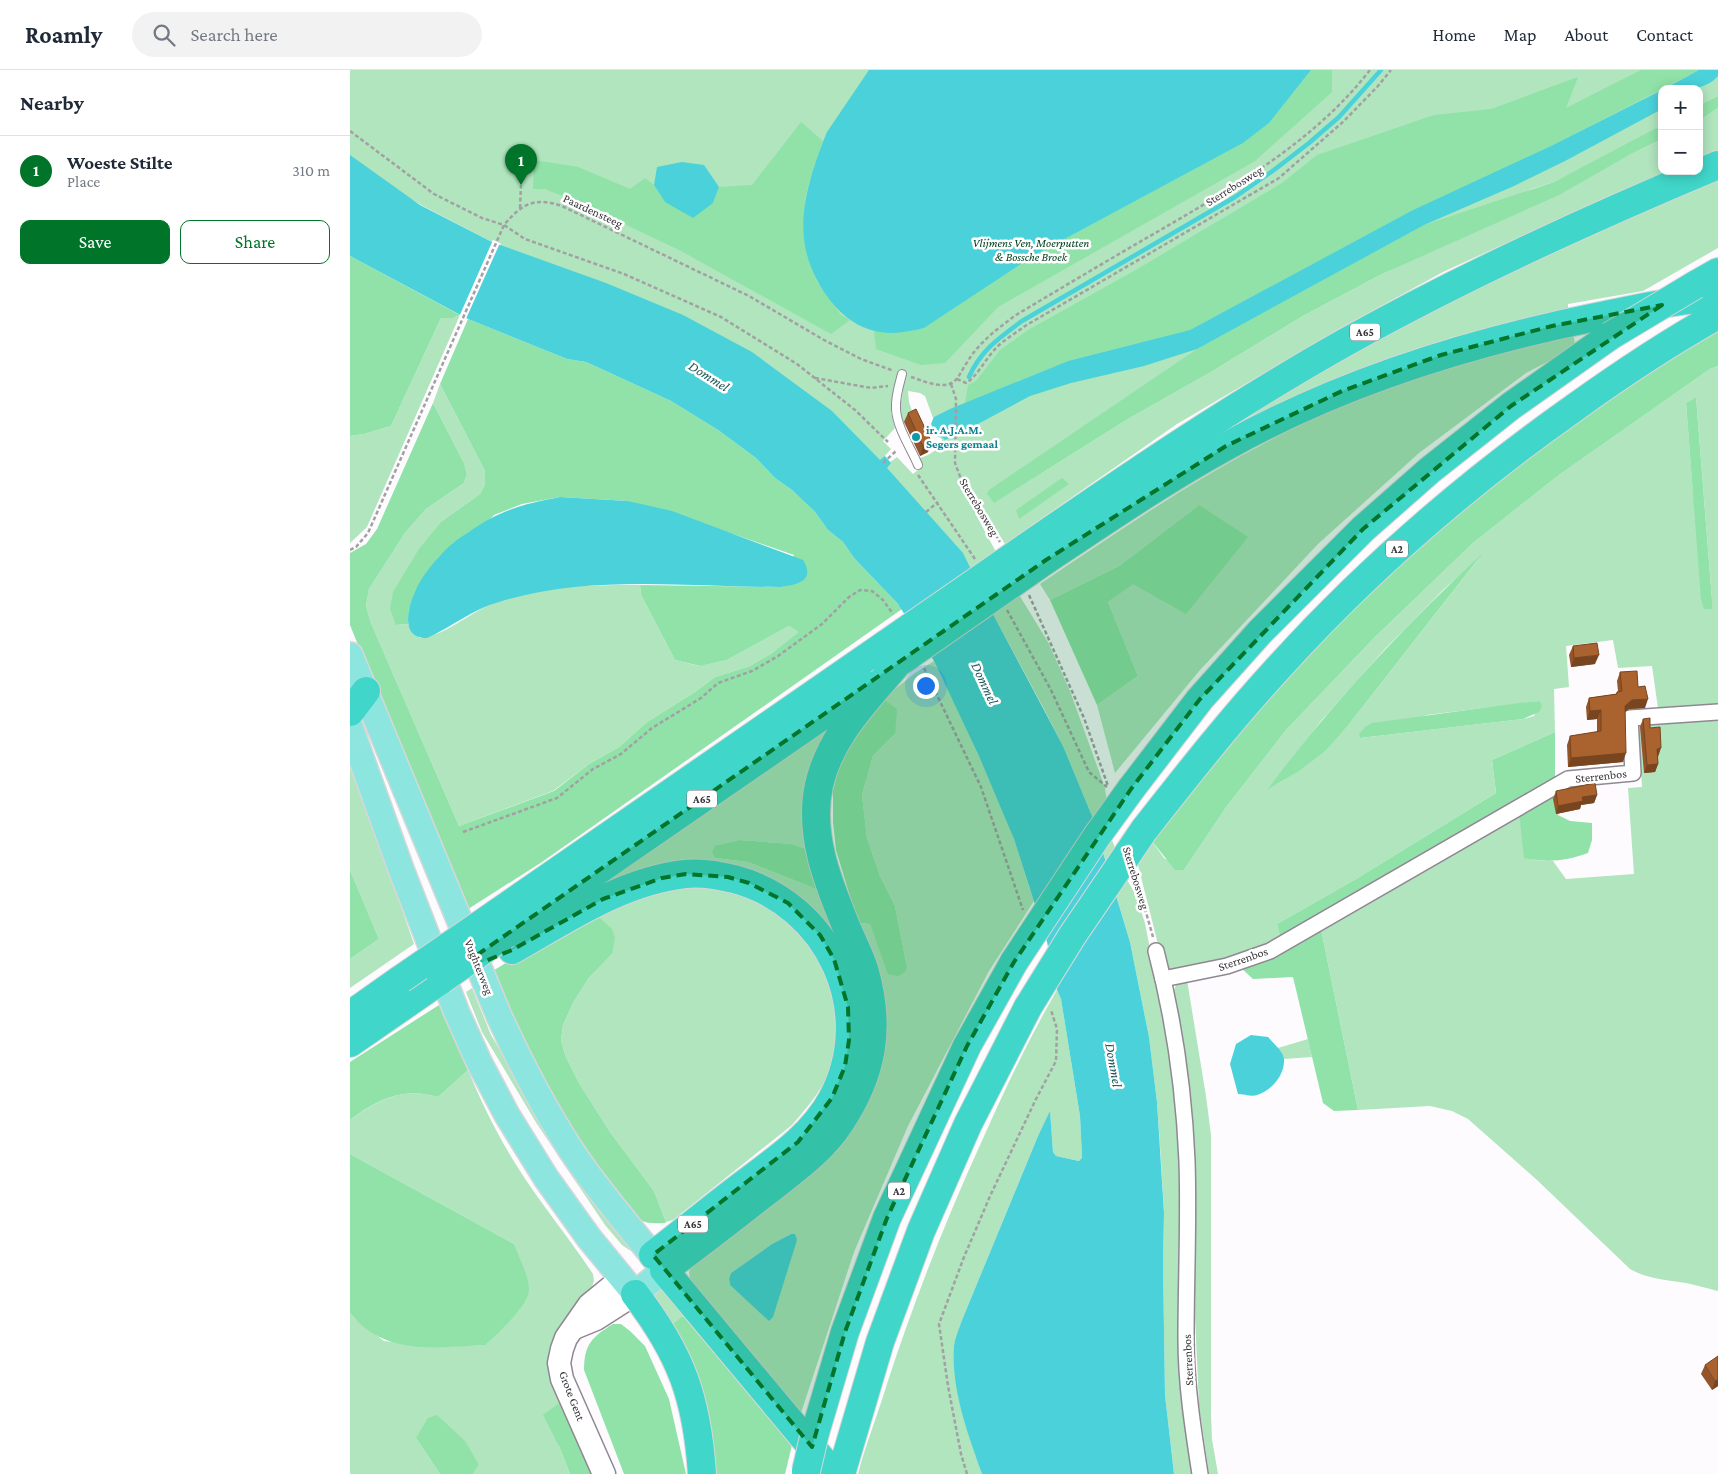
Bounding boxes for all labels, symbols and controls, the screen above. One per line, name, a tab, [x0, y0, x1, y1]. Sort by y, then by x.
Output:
search box	[132, 12, 482, 57]
text: Roamly	[25, 21, 102, 48]
icon: search	[150, 21, 178, 49]
text: Search here	[190, 24, 278, 45]
text: Home	[1433, 25, 1476, 45]
text: Map	[1504, 25, 1536, 45]
text: About	[1564, 25, 1608, 45]
text: Contact	[1636, 25, 1693, 45]
map controls	[1658, 85, 1703, 175]
button: +	[1658, 85, 1703, 130]
text: Nearby	[20, 91, 84, 115]
button: −	[1658, 130, 1703, 175]
pin: 1	[505, 144, 537, 185]
text: Woeste Stilte	[67, 152, 173, 173]
text: 1	[33, 162, 39, 179]
text: 310 m	[292, 162, 330, 179]
street label: Sterrebosweg	[1203, 163, 1265, 209]
text: Place	[67, 173, 100, 190]
street label: Paardensteeg	[561, 191, 625, 231]
button: Save	[20, 220, 170, 264]
button: Share	[180, 220, 330, 264]
park label: Vlijmens Ven, Moerputten & Bossche Broek	[973, 236, 1089, 264]
road number: A65	[1350, 323, 1380, 340]
water label: Dommel	[686, 357, 733, 395]
place label: ir. A.J.A.M. Segers gemaal	[926, 423, 998, 451]
marker: ir. A.J.A.M. Segers gemaal	[910, 431, 922, 443]
street label: Sterrebosweg	[956, 476, 1002, 539]
road number: A2	[1386, 540, 1408, 558]
water label: Dommel	[968, 659, 1002, 707]
your location	[913, 673, 939, 699]
street label: Sterrenbos	[1575, 766, 1628, 786]
road number: A65	[687, 791, 717, 808]
street label: Sterrebosweg	[1120, 845, 1152, 911]
street label: Vughterweg	[462, 937, 497, 997]
street label: Sterrenbos	[1216, 944, 1270, 974]
water label: Dommel	[1102, 1042, 1126, 1089]
road number: A2	[888, 1182, 910, 1200]
road number: A65	[678, 1216, 708, 1232]
street label: Sterrenbos	[1180, 1334, 1196, 1386]
street label: Grote Gent	[556, 1369, 588, 1424]

